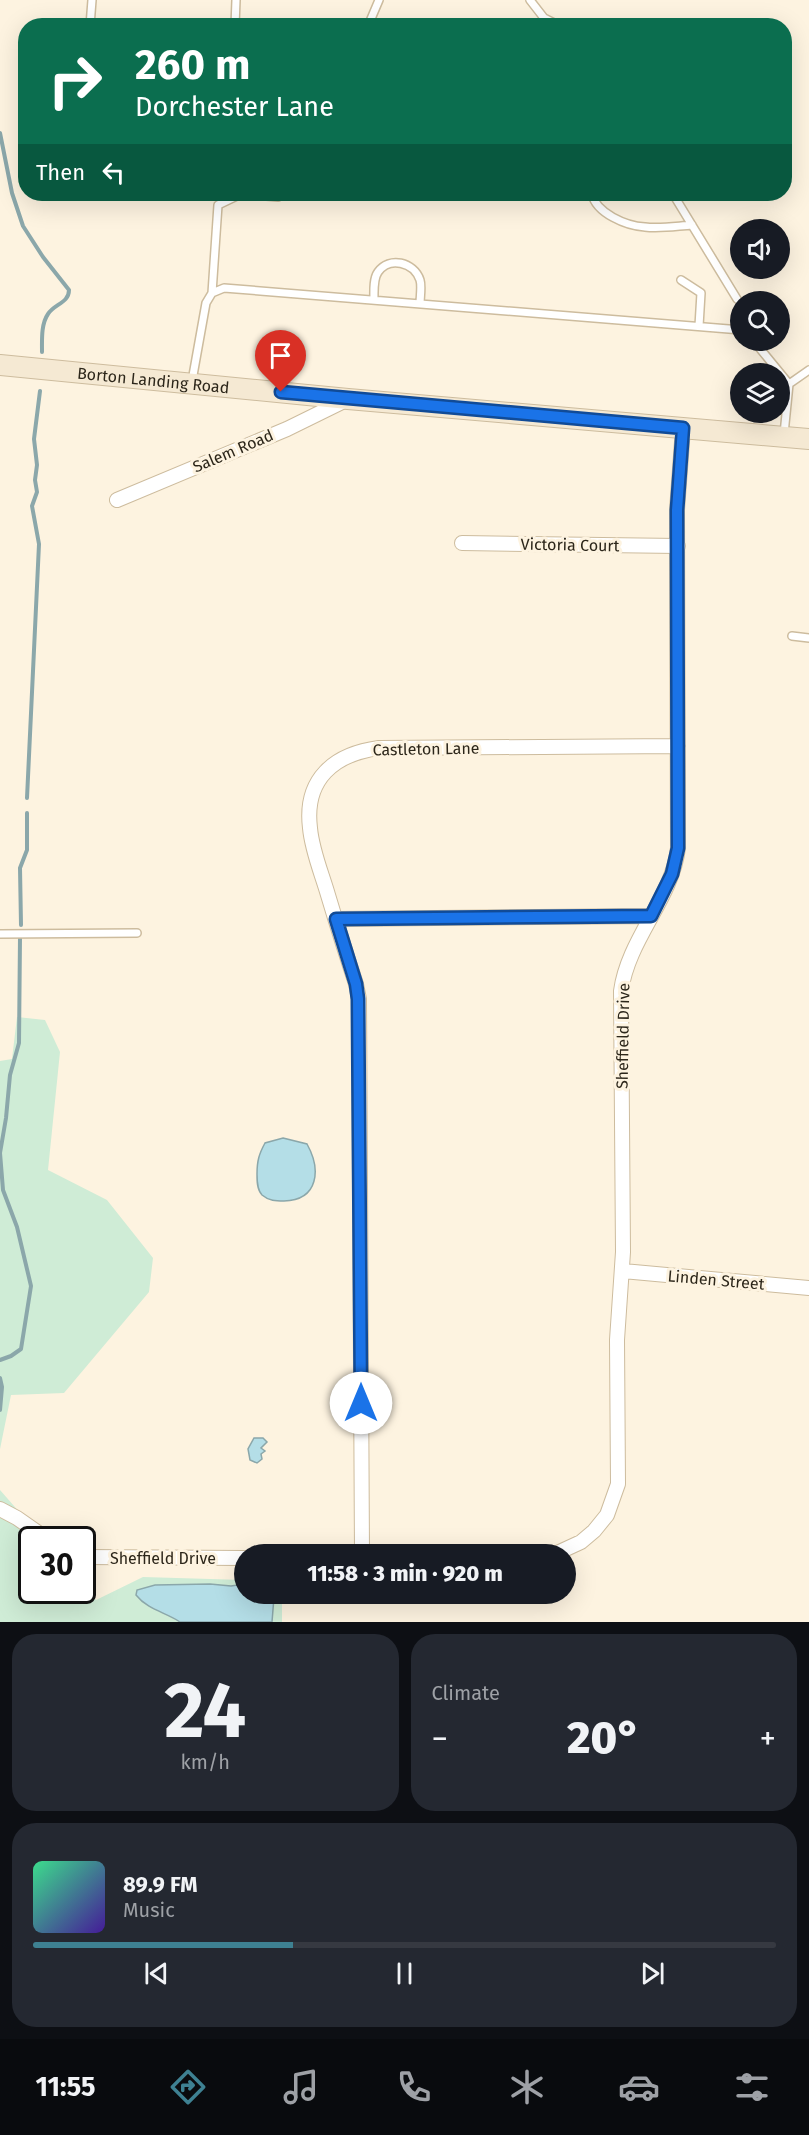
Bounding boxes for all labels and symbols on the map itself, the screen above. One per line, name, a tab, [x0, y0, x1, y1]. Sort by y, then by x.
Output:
pin	[255, 330, 306, 392]
street label: Borton Landing Road	[76, 363, 230, 397]
street label: Salem Road	[190, 426, 276, 476]
street label: Victoria Court	[520, 535, 620, 555]
street label: Castleton Lane	[372, 739, 480, 759]
street label: Sheffield Drive	[613, 983, 633, 1089]
street label: Linden Street	[667, 1266, 765, 1294]
position arrow	[329, 1371, 393, 1435]
speed limit sign: 30	[18, 1526, 96, 1604]
street label: Sheffield Drive	[110, 1549, 216, 1568]

